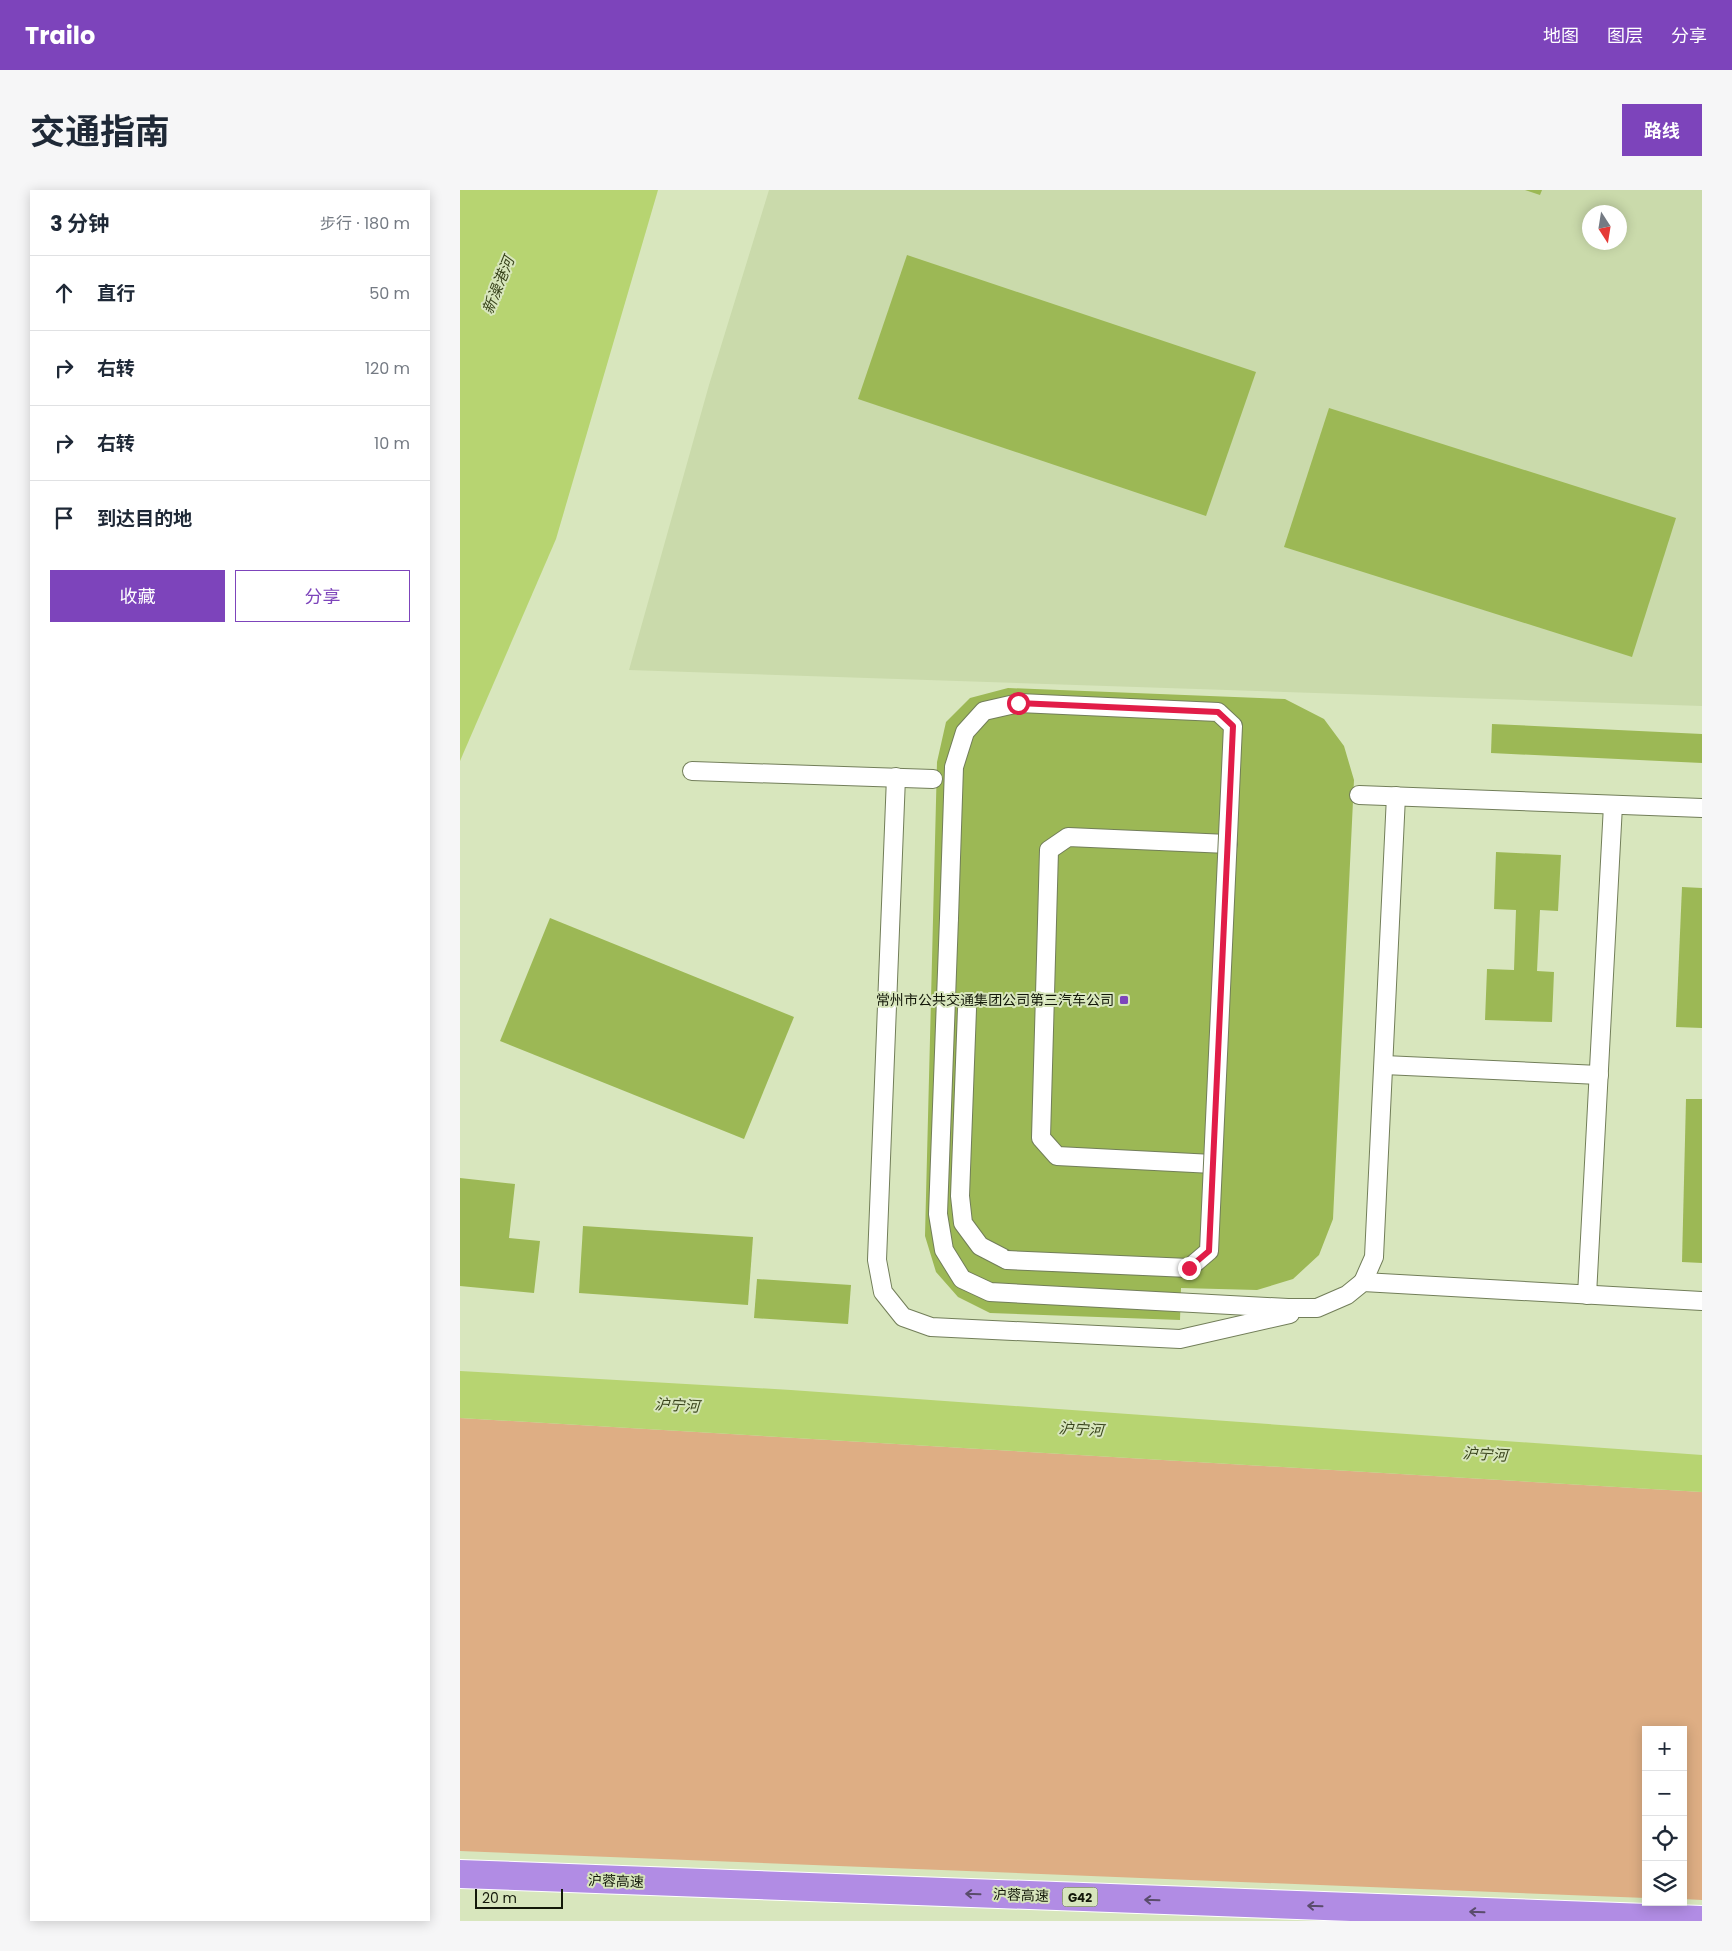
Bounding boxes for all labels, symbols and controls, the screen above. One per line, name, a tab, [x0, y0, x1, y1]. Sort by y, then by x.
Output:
text: Trailo	[25, 19, 95, 52]
text: 地图	[1543, 23, 1579, 48]
text: 图层	[1607, 23, 1643, 48]
text: 分享	[1671, 23, 1707, 48]
button: 路线	[1622, 104, 1702, 156]
text: 交通指南	[30, 107, 170, 156]
north arrow	[1582, 205, 1627, 250]
text: 3 分钟	[50, 209, 109, 238]
text: 步行 · 180 m	[320, 212, 410, 235]
water label: 新澡港河	[477, 250, 520, 317]
icon: ahead	[50, 279, 78, 307]
text: 直行	[97, 280, 135, 307]
text: 50 m	[369, 282, 410, 305]
icon: right	[50, 354, 78, 382]
text: 右转	[97, 355, 135, 382]
text: 120 m	[365, 357, 410, 380]
icon: right	[50, 429, 78, 457]
text: 右转	[97, 430, 135, 457]
text: 10 m	[374, 432, 410, 455]
icon: arrive	[50, 504, 78, 532]
text: 到达目的地	[97, 505, 192, 532]
button: 收藏	[50, 570, 225, 622]
button: 分享	[235, 570, 410, 622]
route start	[1007, 692, 1030, 715]
place label: 常州市公共交通集团公司第三汽车公司	[876, 990, 1114, 1010]
marker: 常州市公共交通集团公司第三汽车公司	[1118, 994, 1130, 1006]
route end	[1178, 1257, 1201, 1280]
water label: 沪宁河	[654, 1393, 703, 1417]
water label: 沪宁河	[1058, 1417, 1107, 1441]
water label: 沪宁河	[1462, 1442, 1511, 1466]
map controls	[1642, 1726, 1687, 1906]
button: +	[1642, 1726, 1687, 1771]
button: −	[1642, 1771, 1687, 1816]
button: locate	[1642, 1816, 1687, 1861]
button: layers	[1642, 1861, 1687, 1906]
street label: 沪蓉高速	[588, 1870, 644, 1892]
street label: 沪蓉高速	[993, 1884, 1049, 1906]
scale bar	[475, 1886, 562, 1909]
text: 20 m	[482, 1888, 517, 1908]
road number: G42	[1062, 1888, 1098, 1906]
one-way arrow	[965, 1889, 981, 1898]
one-way arrow	[1145, 1895, 1161, 1905]
one-way arrow	[1307, 1901, 1324, 1911]
one-way arrow	[1469, 1907, 1486, 1917]

